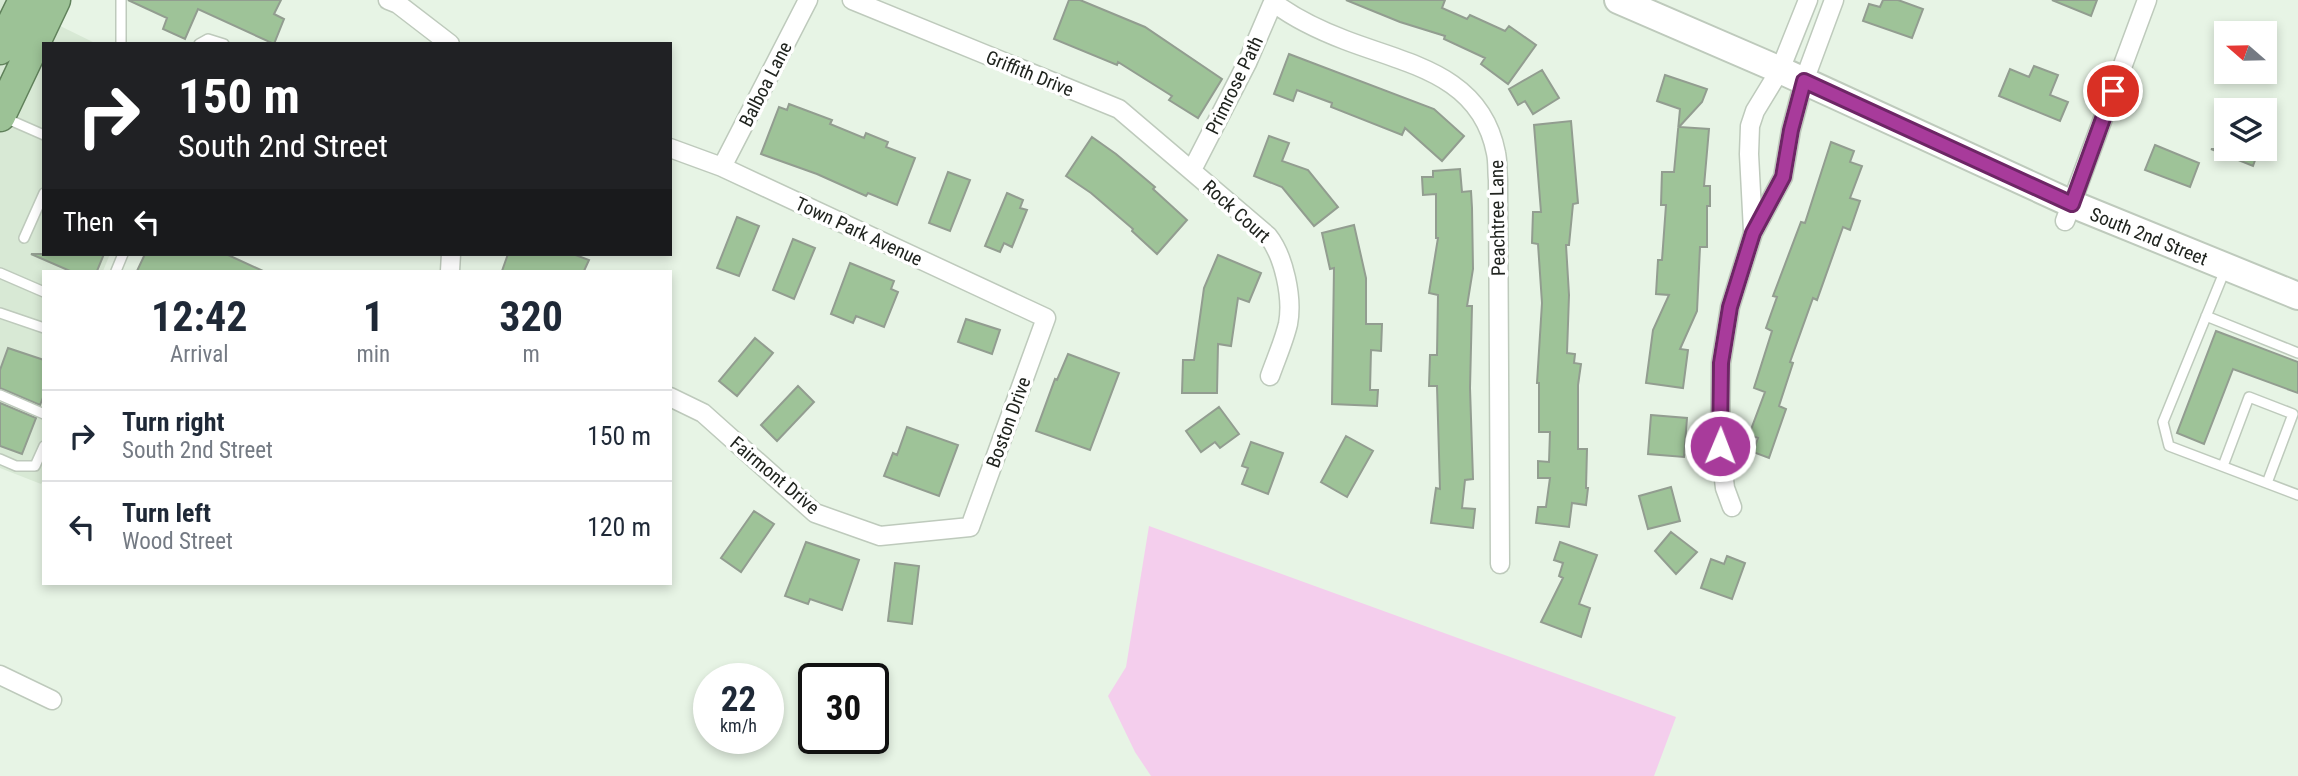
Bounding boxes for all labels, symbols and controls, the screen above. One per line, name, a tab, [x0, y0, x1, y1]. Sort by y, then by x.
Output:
north arrow	[2214, 21, 2277, 84]
map controls	[2214, 21, 2277, 161]
street label: Primrose Path	[1201, 32, 1268, 138]
street label: Balboa Lane	[734, 38, 797, 131]
street label: Griffith Drive	[983, 45, 1077, 102]
pin	[2083, 61, 2143, 121]
text: 150 m	[178, 68, 300, 125]
icon: right	[63, 70, 154, 161]
icon: arrive	[2094, 72, 2132, 110]
button: layers	[2214, 98, 2277, 161]
text: South 2nd Street	[178, 127, 388, 165]
street label: Peachtree Lane	[1485, 160, 1510, 276]
street label: Rock Court	[1198, 175, 1275, 248]
street label: Town Park Avenue	[792, 192, 926, 271]
street label: South 2nd Street	[2087, 202, 2211, 270]
icon: left	[128, 203, 166, 241]
text: Then	[63, 207, 114, 237]
text: 12:42	[151, 292, 247, 341]
text: 1	[363, 292, 384, 341]
text: 320	[499, 292, 563, 341]
text: Arrival	[170, 341, 228, 368]
text: min	[356, 341, 390, 368]
text: m	[522, 341, 540, 368]
street label: Boston Drive	[981, 374, 1036, 471]
text: Turn right	[122, 407, 224, 437]
position arrow	[1683, 409, 1757, 483]
icon: right	[63, 417, 101, 455]
text: 150 m	[587, 421, 651, 451]
street label: Fairmont Drive	[726, 432, 824, 519]
text: South 2nd Street	[122, 437, 273, 464]
text: Turn left	[122, 498, 211, 528]
icon: left	[63, 508, 101, 546]
text: 120 m	[587, 512, 651, 542]
text: Wood Street	[122, 528, 233, 555]
speed limit sign: 30	[798, 663, 889, 754]
text: 22	[721, 679, 756, 720]
text: km/h	[720, 715, 757, 736]

